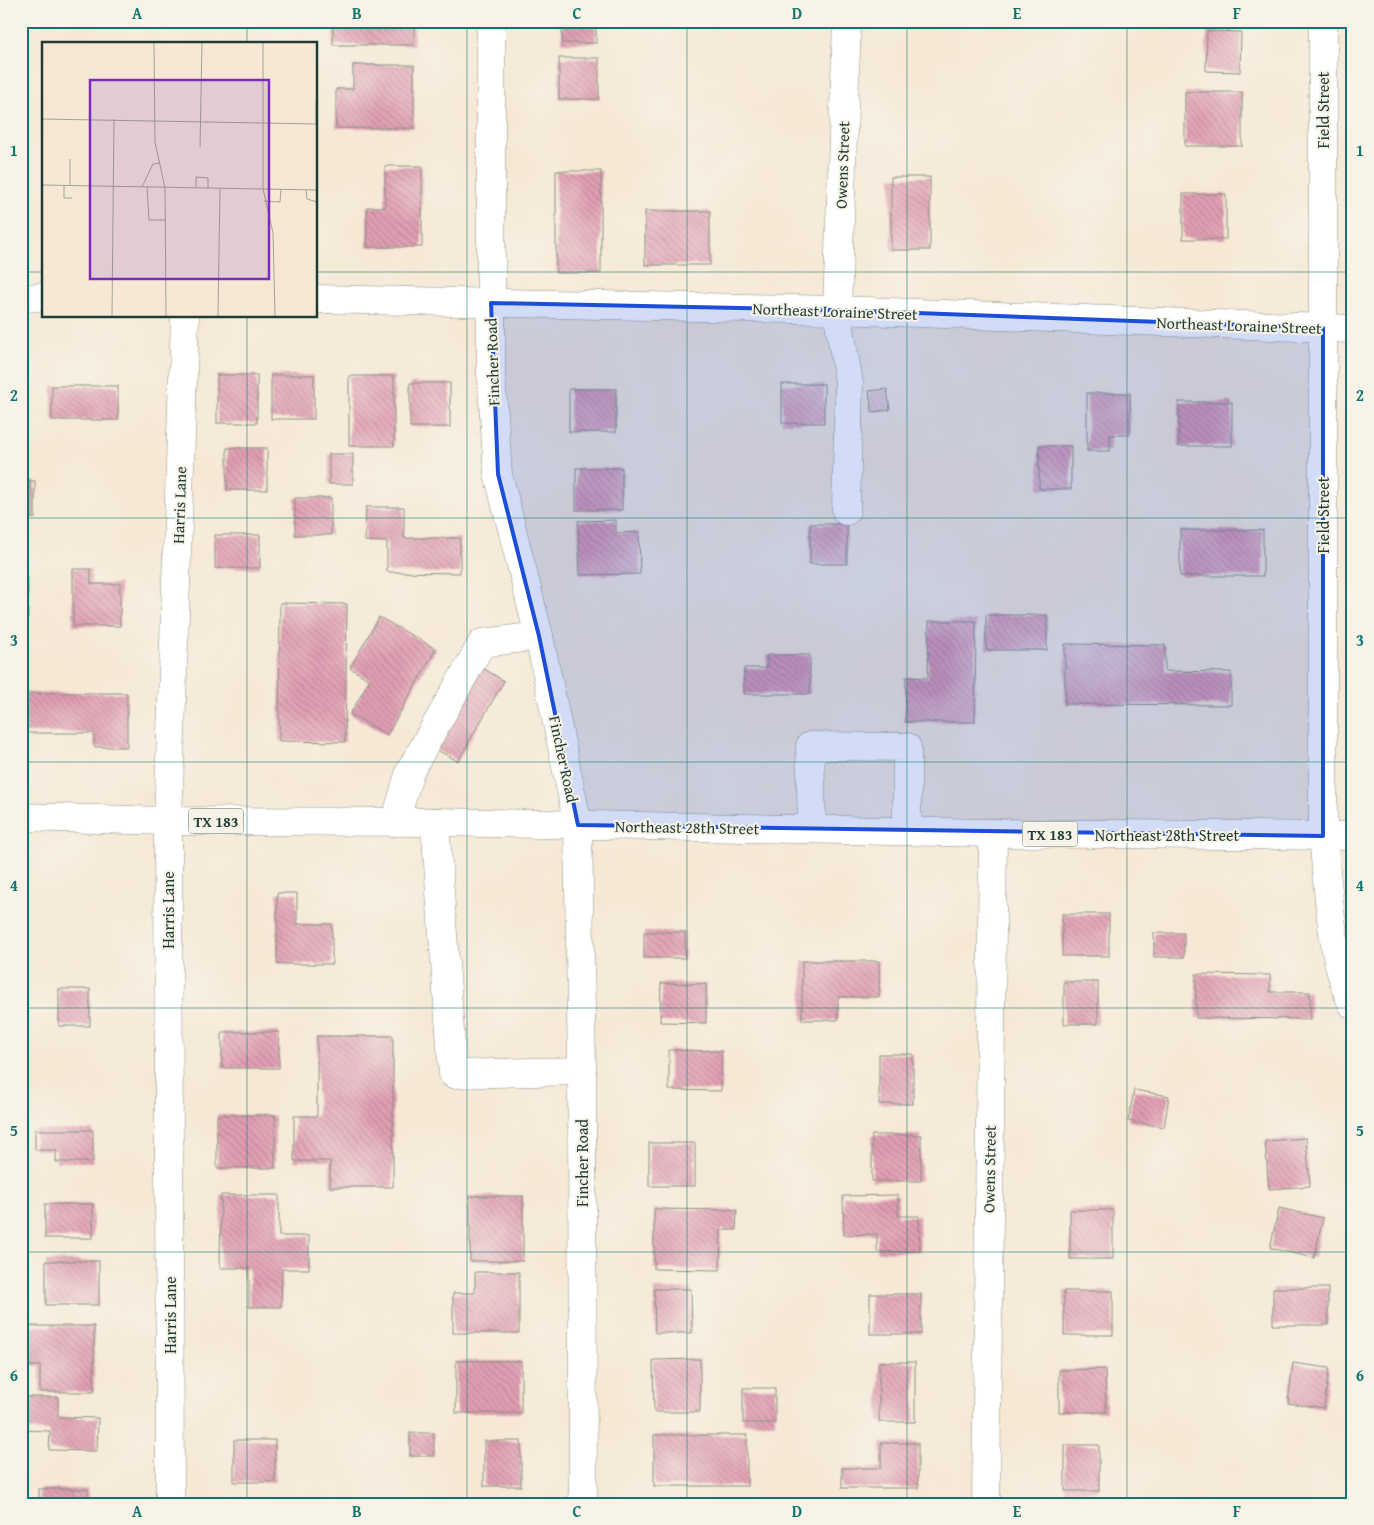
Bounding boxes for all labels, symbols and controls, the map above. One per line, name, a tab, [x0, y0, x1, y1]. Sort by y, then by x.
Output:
text: A	[132, 1, 143, 25]
text: B	[352, 1, 362, 25]
text: C	[572, 1, 582, 25]
text: D	[792, 1, 802, 25]
text: E	[1013, 1, 1022, 25]
text: F	[1233, 1, 1241, 25]
inset map	[42, 42, 318, 318]
street label: Field Street	[1311, 71, 1335, 148]
street label: Owens Street	[828, 120, 856, 209]
text: 1	[10, 138, 18, 162]
text: 1	[1356, 138, 1364, 162]
street label: Northeast Loraine Street	[752, 296, 918, 326]
street label: Northeast Loraine Street	[1156, 310, 1322, 340]
street label: Fincher Road	[478, 317, 506, 407]
text: 2	[10, 383, 18, 407]
text: 2	[1356, 383, 1364, 407]
street label: Harris Lane	[166, 466, 192, 544]
street label: Field Street	[1311, 476, 1335, 553]
text: 3	[10, 628, 18, 652]
text: 3	[1356, 628, 1364, 652]
street label: Fincher Road	[543, 713, 585, 805]
road number: TX 183	[188, 808, 244, 834]
street label: Northeast 28th Street	[615, 814, 760, 840]
road number: TX 183	[1022, 822, 1078, 846]
street label: Northeast 28th Street	[1095, 823, 1240, 847]
street label: Harris Lane	[156, 871, 180, 949]
text: 4	[10, 873, 18, 897]
text: 4	[1356, 873, 1364, 897]
text: 5	[10, 1118, 18, 1142]
street label: Fincher Road	[570, 1118, 594, 1207]
text: 5	[1356, 1118, 1364, 1142]
street label: Owens Street	[976, 1125, 1002, 1213]
street label: Harris Lane	[158, 1276, 182, 1354]
text: 6	[10, 1363, 18, 1387]
text: 6	[1356, 1363, 1364, 1387]
text: A	[132, 1499, 143, 1523]
text: B	[352, 1499, 362, 1523]
text: C	[572, 1499, 582, 1523]
text: D	[792, 1499, 802, 1523]
text: E	[1013, 1499, 1022, 1523]
text: F	[1233, 1499, 1241, 1523]

